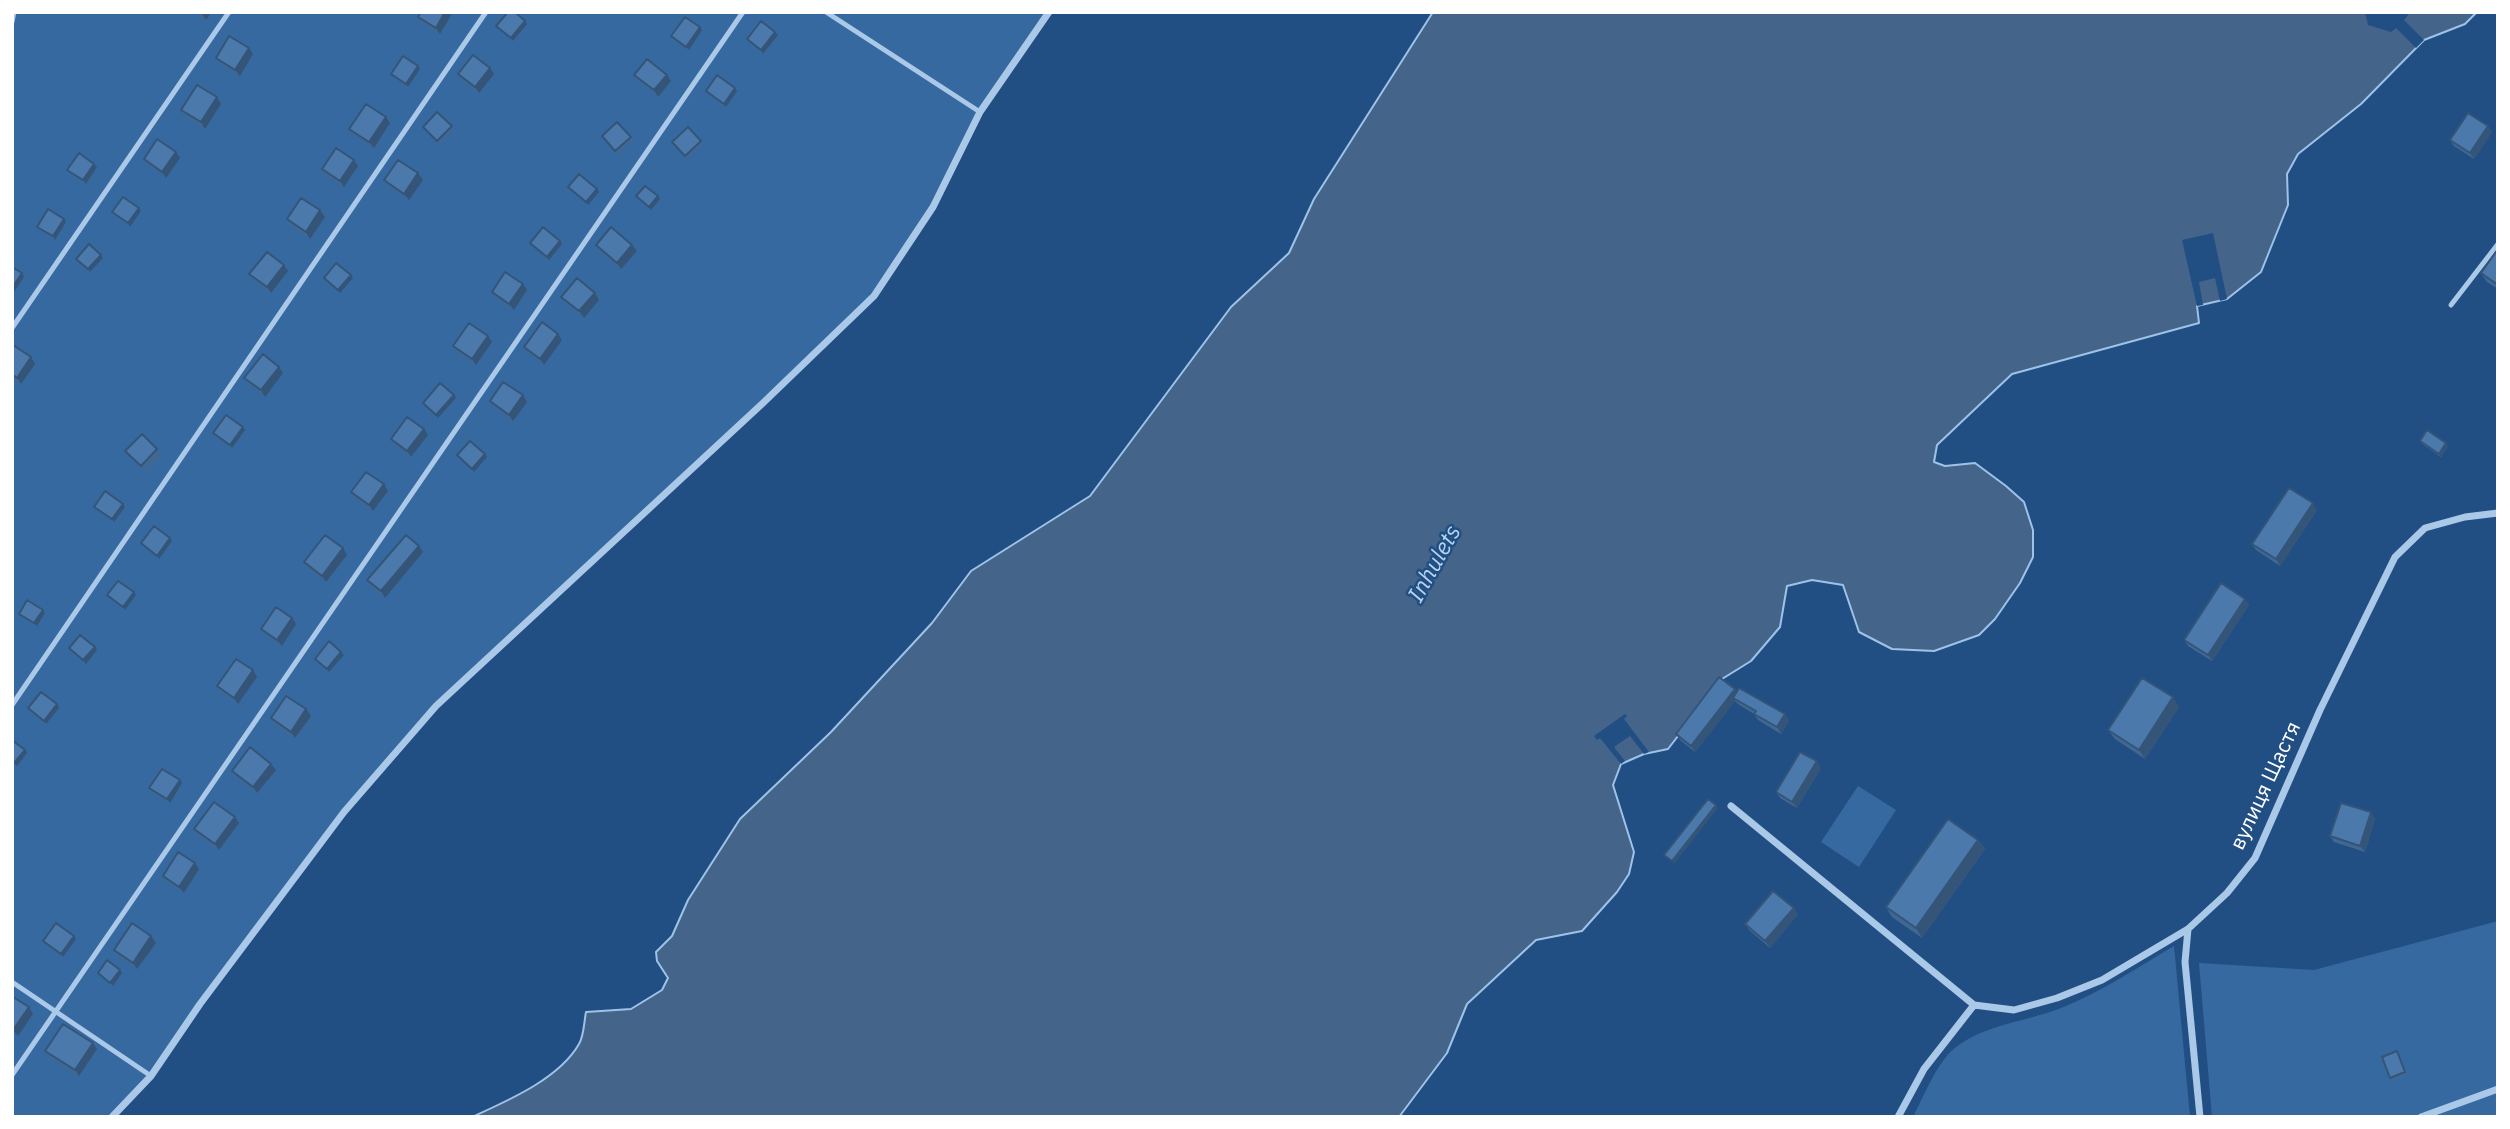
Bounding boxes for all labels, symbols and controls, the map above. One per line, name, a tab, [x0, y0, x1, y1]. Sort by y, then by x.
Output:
water label: Inhulets	[1403, 521, 1467, 607]
street label: вулиця Щастя	[2225, 718, 2307, 854]

